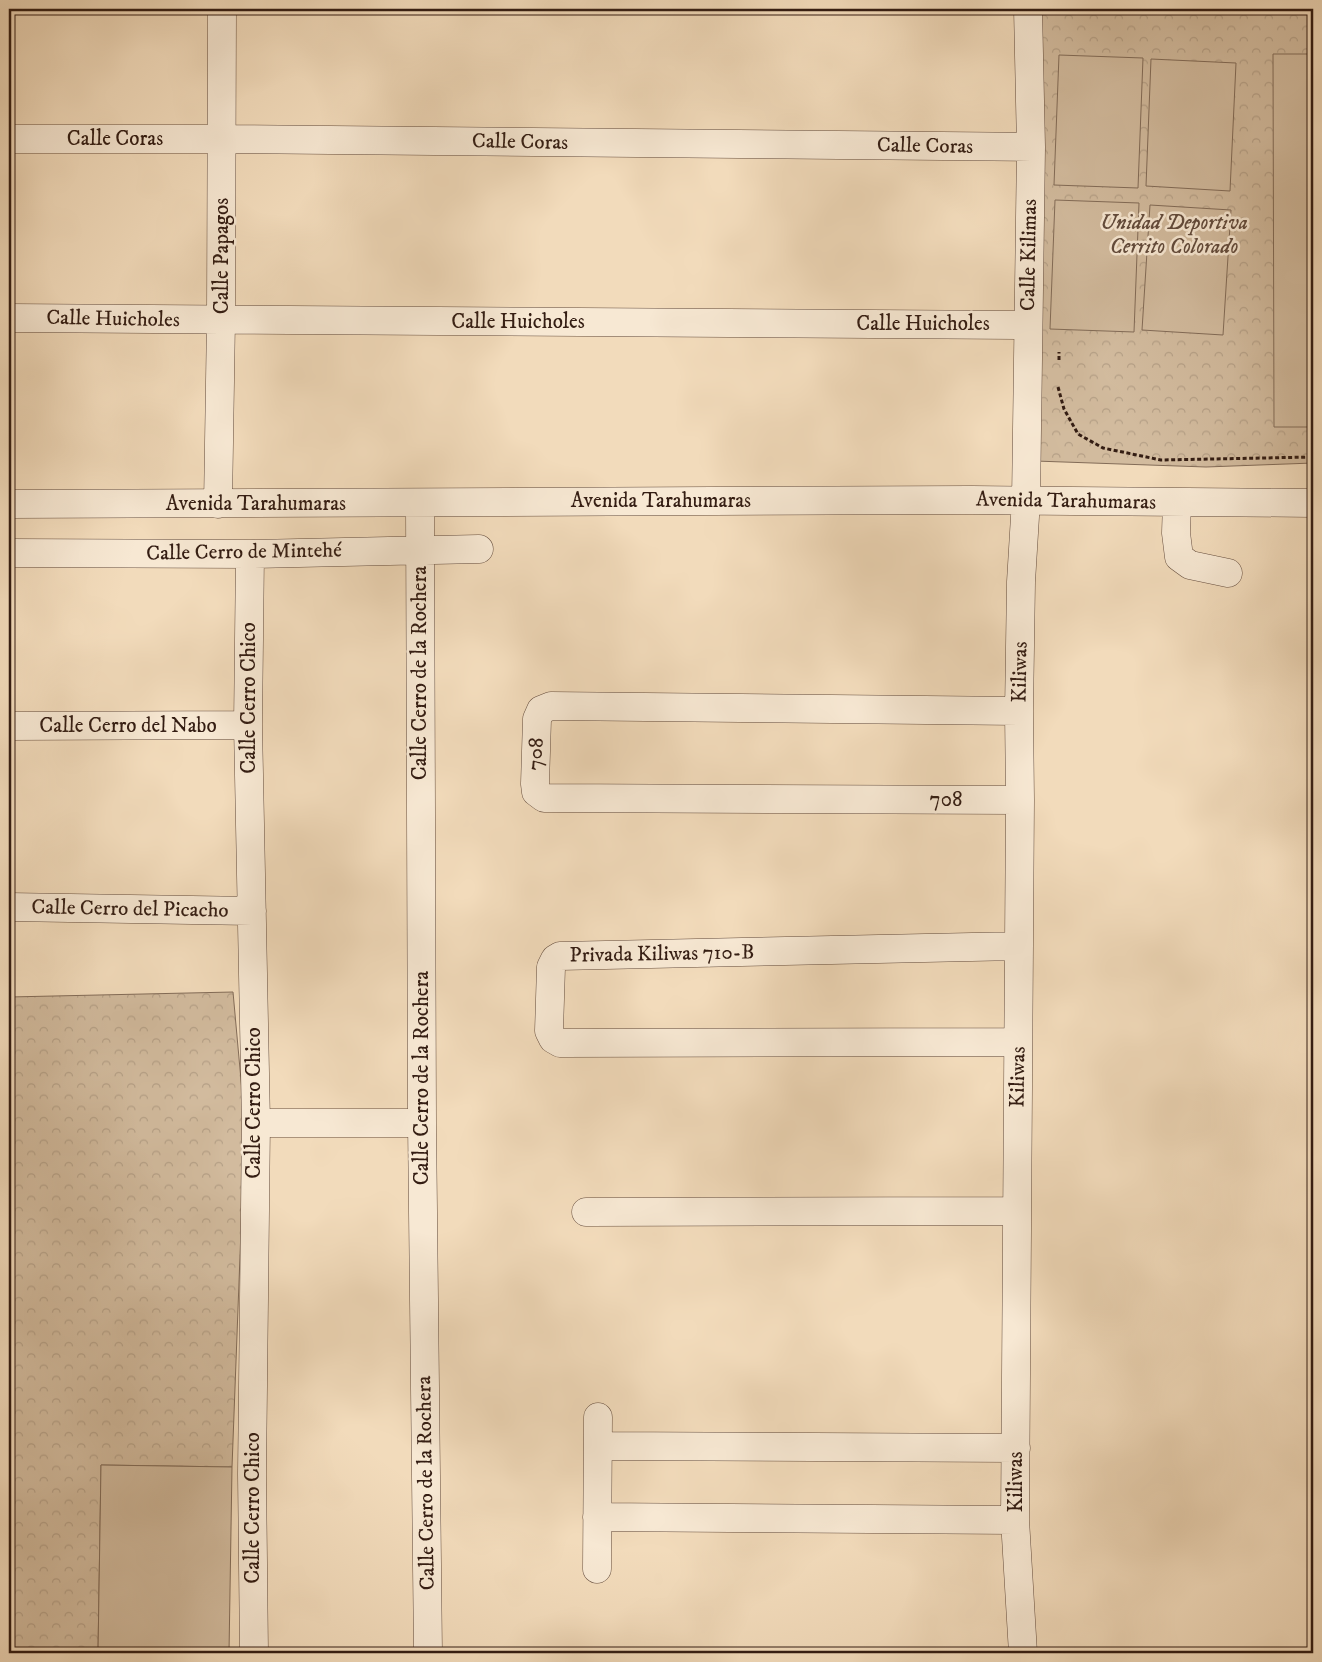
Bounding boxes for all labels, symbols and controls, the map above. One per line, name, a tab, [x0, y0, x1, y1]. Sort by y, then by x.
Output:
street label: Calle Coras	[67, 126, 163, 152]
street label: Calle Coras	[472, 128, 568, 156]
street label: Calle Coras	[877, 132, 973, 160]
street label: Calle Papagos	[209, 198, 235, 314]
street label: Calle Kilimas	[1015, 199, 1043, 311]
park label: Unidad Deportiva Cerrito Colorado	[1100, 210, 1248, 260]
street label: Calle Huicholes	[46, 305, 180, 333]
street label: Calle Huicholes	[451, 309, 585, 335]
street label: Calle Huicholes	[856, 311, 990, 337]
street label: Avenida Tarahumaras	[976, 486, 1156, 516]
street label: Avenida Tarahumaras	[571, 488, 751, 514]
street label: Avenida Tarahumaras	[166, 491, 346, 517]
street label: Calle Cerro de Mintehé	[146, 537, 342, 567]
street label: Calle Cerro de la Rochera	[407, 566, 433, 780]
street label: Calle Cerro Chico	[236, 622, 262, 774]
street label: Kiliwas	[1006, 641, 1034, 703]
street label: Calle Cerro del Nabo	[39, 713, 217, 739]
street label: 708	[522, 737, 550, 771]
street label: 708	[930, 787, 962, 813]
street label: Calle Cerro del Picacho	[31, 894, 229, 924]
street label: Privada Kiliwas 710-B	[569, 939, 755, 969]
street label: Calle Cerro de la Rochera	[409, 971, 435, 1185]
street label: Calle Cerro Chico	[241, 1027, 267, 1179]
street label: Kiliwas	[1004, 1046, 1032, 1108]
street label: Calle Cerro de la Rochera	[411, 1375, 441, 1590]
street label: Calle Cerro Chico	[240, 1432, 266, 1584]
street label: Kiliwas	[1003, 1451, 1029, 1513]

